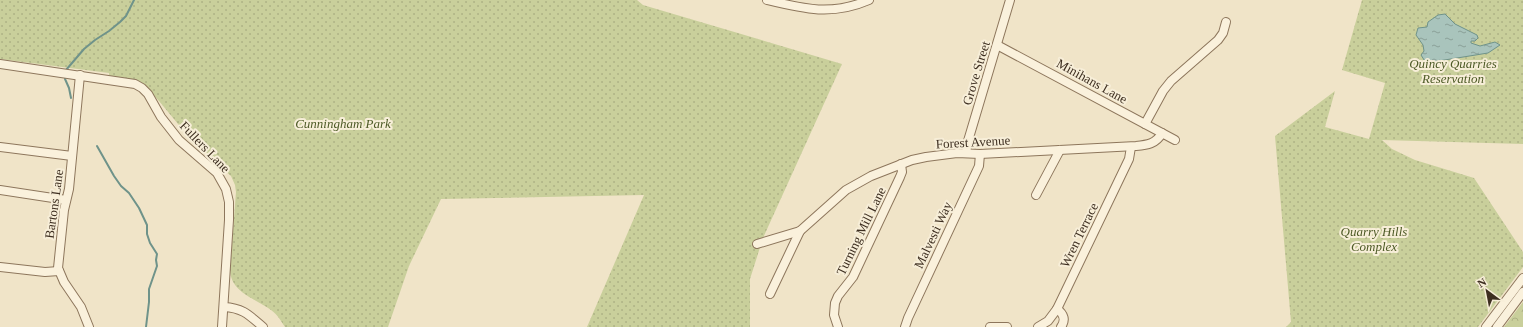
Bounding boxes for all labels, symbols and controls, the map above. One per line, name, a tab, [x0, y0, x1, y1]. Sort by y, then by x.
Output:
street label: Grove Street	[959, 39, 993, 107]
street label: Minihans Lane	[1054, 55, 1130, 107]
park label: Quincy Quarries Reservation	[1409, 56, 1497, 86]
park label: Cunningham Park	[295, 116, 391, 131]
street label: Fullers Lane	[177, 118, 233, 176]
street label: Forest Avenue	[935, 133, 1011, 151]
street label: Bartons Lane	[42, 168, 66, 240]
street label: Turning Mill Lane	[833, 184, 889, 278]
street label: Malvesti Way	[911, 199, 955, 271]
street label: Wren Terrace	[1057, 200, 1101, 270]
park label: Quarry Hills Complex	[1341, 224, 1407, 254]
north arrow	[1467, 271, 1507, 311]
text: N	[1475, 275, 1488, 290]

